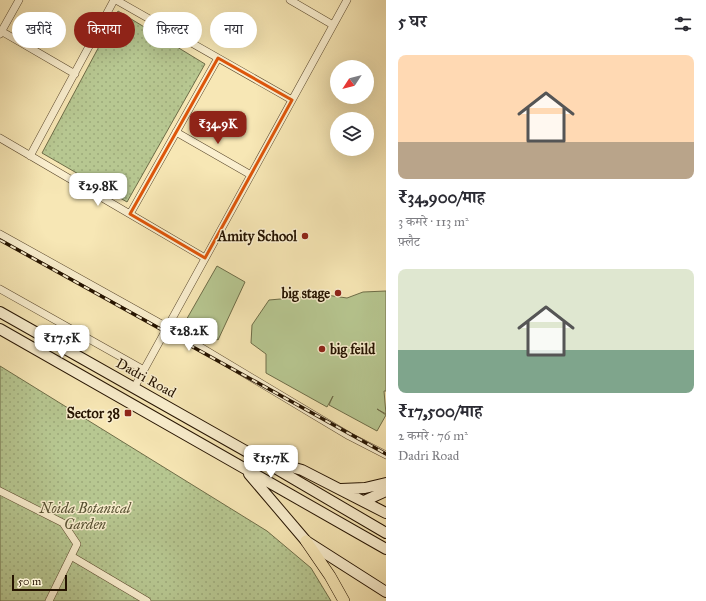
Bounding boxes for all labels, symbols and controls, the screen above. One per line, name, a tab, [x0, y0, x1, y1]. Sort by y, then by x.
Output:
text: 5 घर	[398, 11, 426, 32]
chip: खरीदें	[12, 12, 66, 48]
chip: किराया	[74, 12, 135, 48]
chip: फ़िल्टर	[143, 12, 202, 48]
chip: नया	[210, 12, 257, 48]
icon: filters	[672, 13, 694, 35]
north arrow	[330, 60, 374, 104]
map controls	[330, 60, 374, 156]
icon: home	[510, 81, 582, 153]
pin: ₹34.9K	[185, 111, 251, 145]
button: layers	[330, 112, 374, 156]
text: ₹34.9K	[199, 116, 238, 132]
pin: ₹29.8K	[65, 173, 131, 207]
text: ₹29.8K	[78, 178, 118, 194]
text: ₹34,900/माह	[398, 187, 485, 208]
text: 3 कमरे · 113 m²	[398, 214, 469, 230]
place label: Amity School	[217, 228, 298, 246]
marker: Amity School	[300, 231, 310, 241]
text: फ़्लैट	[398, 234, 420, 250]
place label: big stage	[281, 285, 330, 303]
marker: big stage	[333, 288, 343, 298]
icon: home	[510, 295, 582, 367]
pin: ₹28.2K	[156, 318, 222, 352]
text: ₹28.2K	[169, 323, 209, 339]
pin: ₹17.5K	[29, 325, 95, 359]
text: ₹17.5K	[43, 330, 81, 346]
place label: big feild	[329, 341, 376, 359]
marker: big feild	[317, 344, 327, 354]
street label: Dadri Road	[113, 355, 179, 401]
text: ₹17,500/माह	[398, 401, 483, 422]
place label: Sector 38	[67, 405, 120, 423]
marker: Sector 38	[123, 408, 133, 418]
text: 2 कमरे · 76 m²	[398, 428, 468, 444]
pin: ₹15.7K	[238, 445, 304, 479]
text: Dadri Road	[398, 448, 459, 464]
text: ₹15.7K	[253, 450, 289, 466]
park label: Noida Botanical Garden	[38, 500, 132, 533]
scale bar	[12, 573, 67, 592]
text: 50 m	[18, 575, 41, 588]

